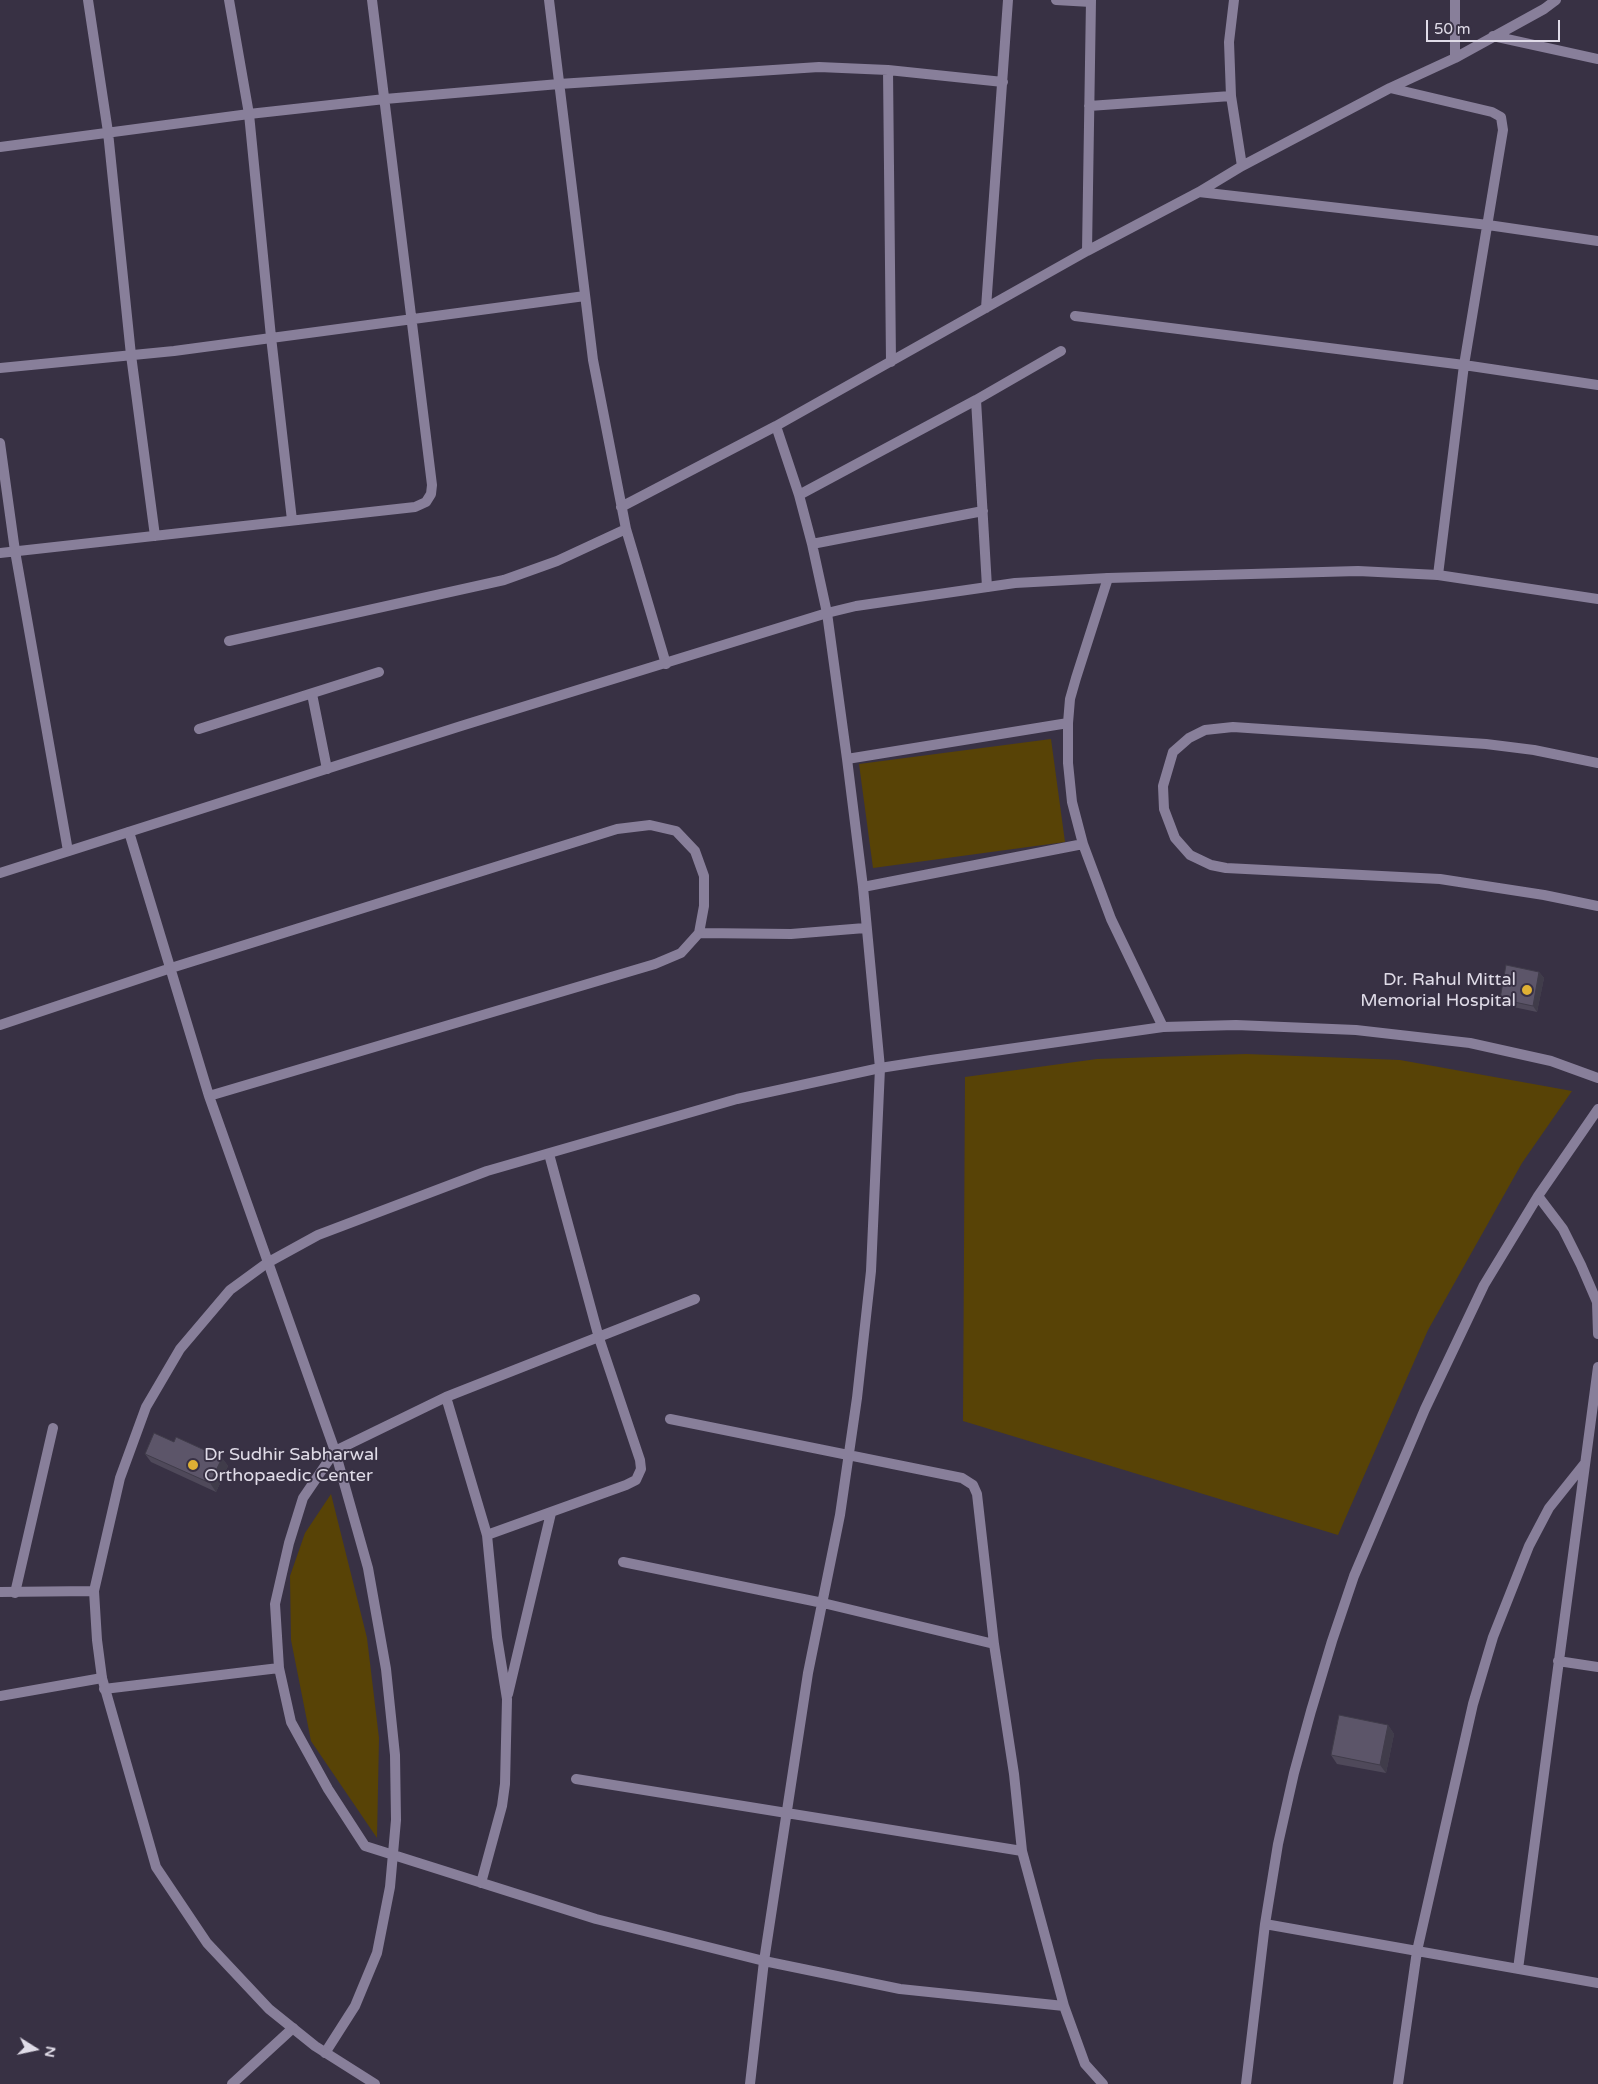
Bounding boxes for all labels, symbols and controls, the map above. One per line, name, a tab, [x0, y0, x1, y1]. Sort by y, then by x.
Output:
scale bar	[1428, 10, 1562, 42]
text: 50 m	[1434, 20, 1471, 38]
place label: Dr. Rahul Mittal Memorial Hospital	[1360, 969, 1516, 1012]
marker: Dr. Rahul Mittal Memorial Hospital	[1520, 983, 1534, 997]
place label: Dr Sudhir Sabharwal Orthopaedic Center	[204, 1444, 378, 1486]
marker: Dr Sudhir Sabharwal Orthopaedic Center	[186, 1458, 200, 1472]
north arrow	[10, 2024, 60, 2074]
text: N	[41, 2045, 60, 2059]

